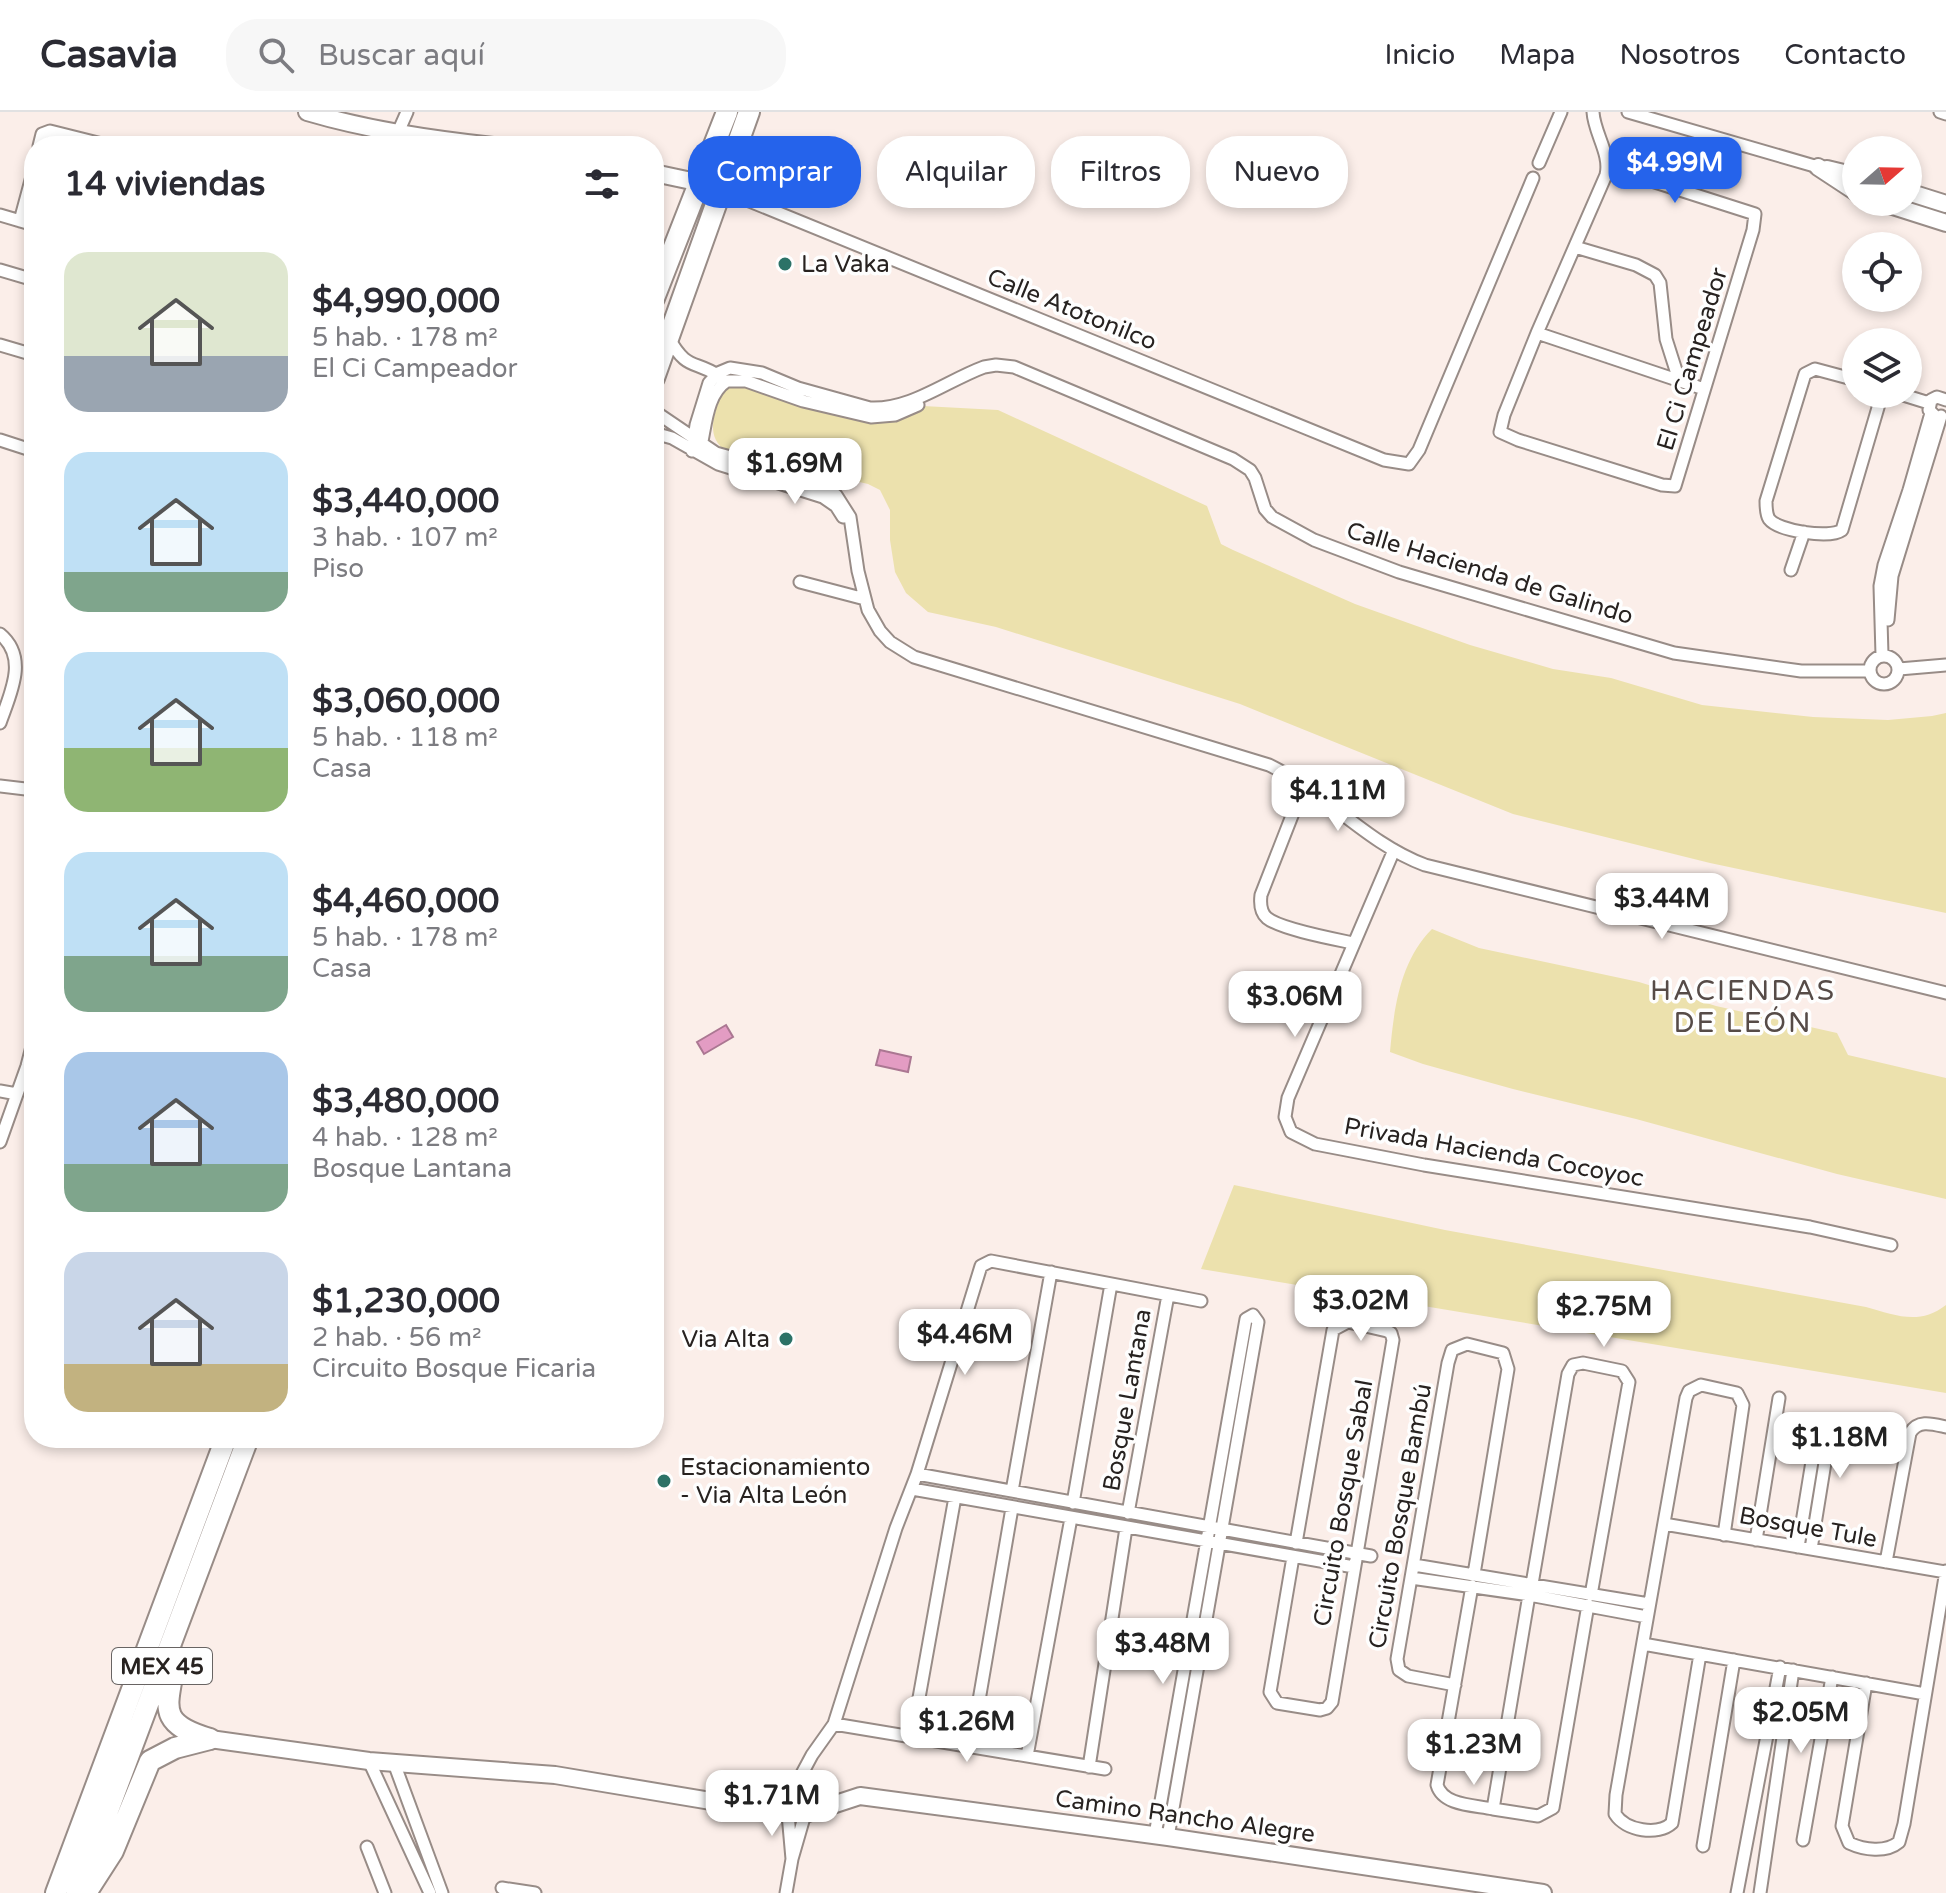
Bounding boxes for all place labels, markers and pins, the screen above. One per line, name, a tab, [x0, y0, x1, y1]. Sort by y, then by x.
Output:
pin: $4.99M	[1610, 137, 1740, 205]
place label: La Vaka	[801, 250, 890, 279]
marker: La Vaka	[776, 255, 794, 273]
pin: $1.69M	[730, 438, 860, 506]
pin: $4.11M	[1273, 765, 1403, 833]
pin: $3.44M	[1597, 873, 1727, 941]
pin: $3.06M	[1230, 971, 1360, 1039]
pin: $3.02M	[1296, 1275, 1426, 1343]
pin: $2.75M	[1539, 1281, 1669, 1349]
pin: $4.46M	[900, 1309, 1030, 1377]
place label: Via Alta	[681, 1325, 770, 1354]
marker: Via Alta	[777, 1330, 795, 1348]
pin: $1.18M	[1775, 1412, 1905, 1480]
place label: Estacionamiento - Via Alta León	[680, 1453, 870, 1510]
marker: Estacionamiento - Via Alta León	[655, 1472, 673, 1490]
pin: $3.48M	[1098, 1618, 1228, 1686]
pin: $2.05M	[1736, 1687, 1866, 1755]
pin: $1.26M	[902, 1696, 1032, 1764]
pin: $1.23M	[1409, 1719, 1539, 1787]
pin: $1.71M	[707, 1770, 837, 1838]

